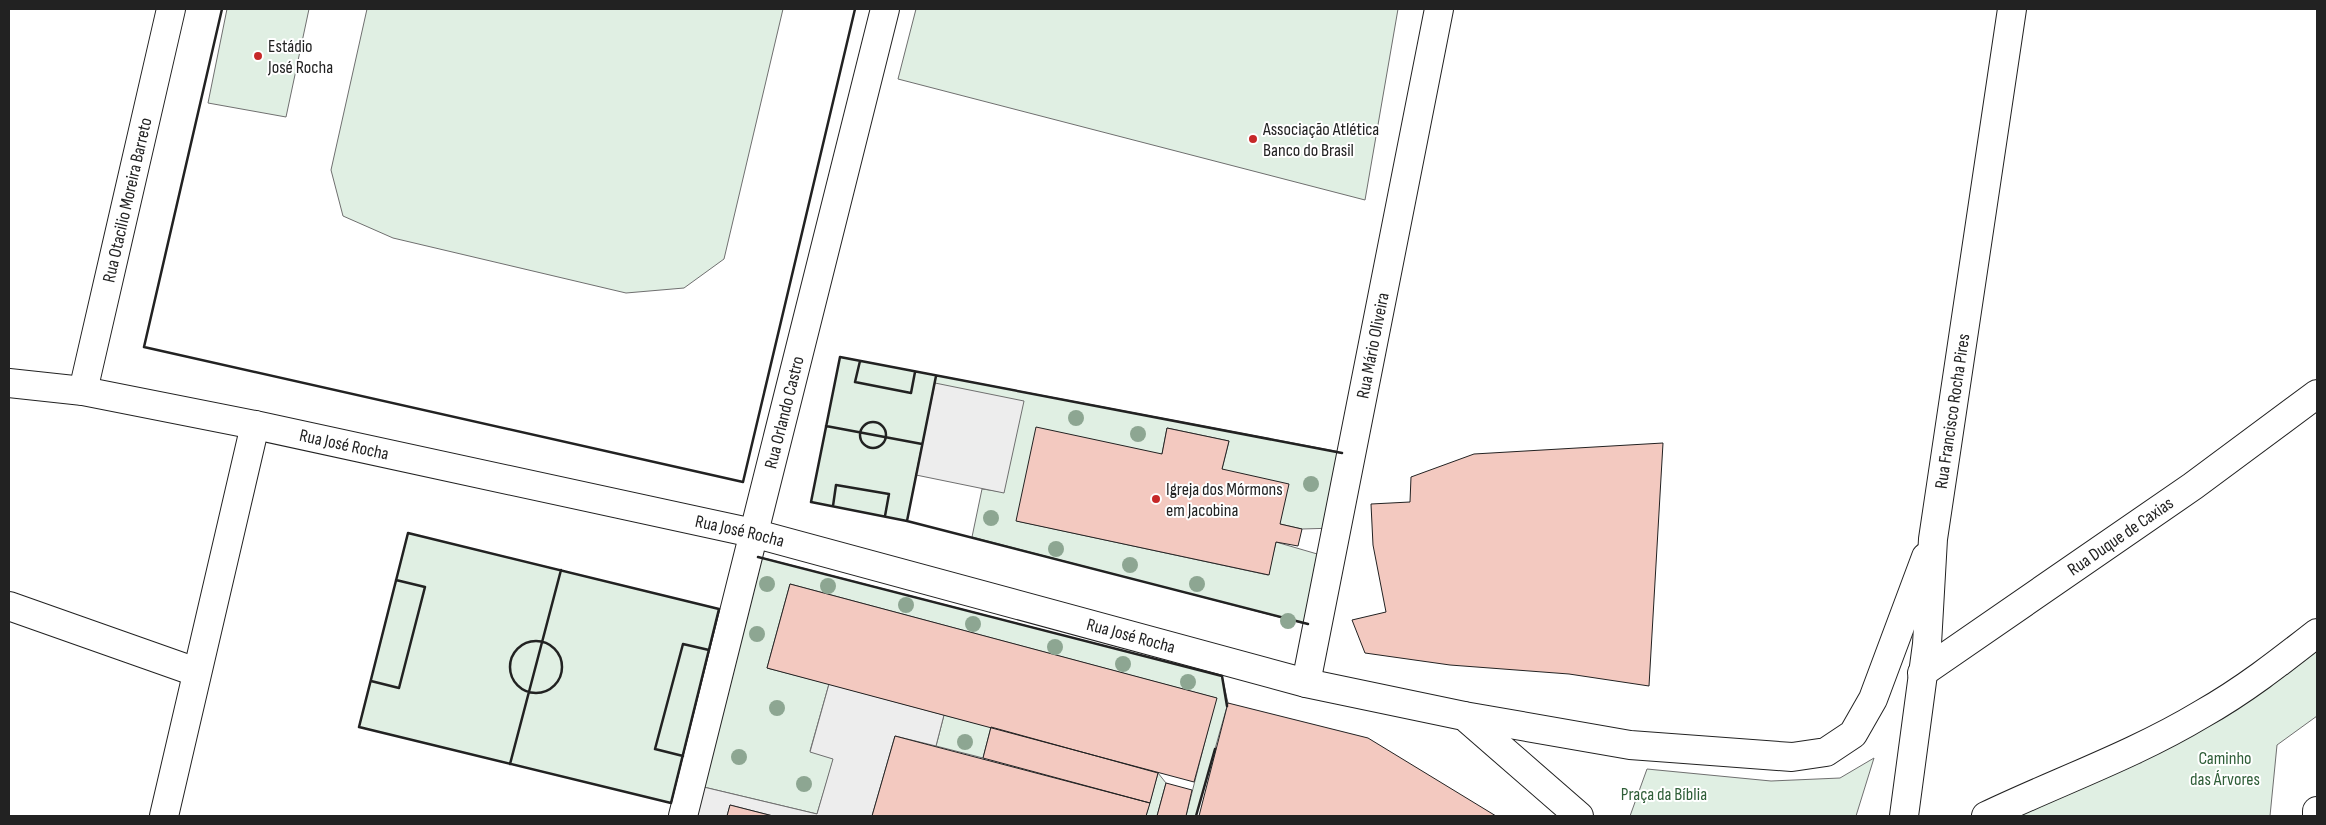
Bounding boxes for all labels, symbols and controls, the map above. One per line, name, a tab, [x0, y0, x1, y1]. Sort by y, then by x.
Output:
place label: Estádio José Rocha	[267, 36, 333, 78]
marker: Estádio José Rocha	[252, 50, 264, 62]
street label: Rua Otacilio Moreira Barreto	[98, 116, 157, 285]
place label: Associação Atlética Banco do Brasil	[1262, 119, 1379, 161]
marker: Associação Atlética Banco do Brasil	[1247, 133, 1259, 145]
street label: Rua Mário Oliveira	[1352, 291, 1394, 400]
street label: Rua Francisco Rocha Pires	[1931, 332, 1974, 490]
street label: Rua Orlando Castro	[760, 354, 809, 471]
street label: Rua José Rocha	[297, 425, 391, 465]
place label: Igreja dos Mórmons em Jacobina	[1166, 479, 1283, 521]
marker: Igreja dos Mórmons em Jacobina	[1150, 493, 1162, 505]
street label: Rua Duque de Caxias	[2064, 493, 2178, 580]
street label: Rua José Rocha	[693, 511, 787, 552]
street label: Rua José Rocha	[1084, 614, 1178, 658]
park label: Caminho das Árvores	[2190, 748, 2260, 790]
park label: Praça da Bíblia	[1621, 784, 1707, 805]

